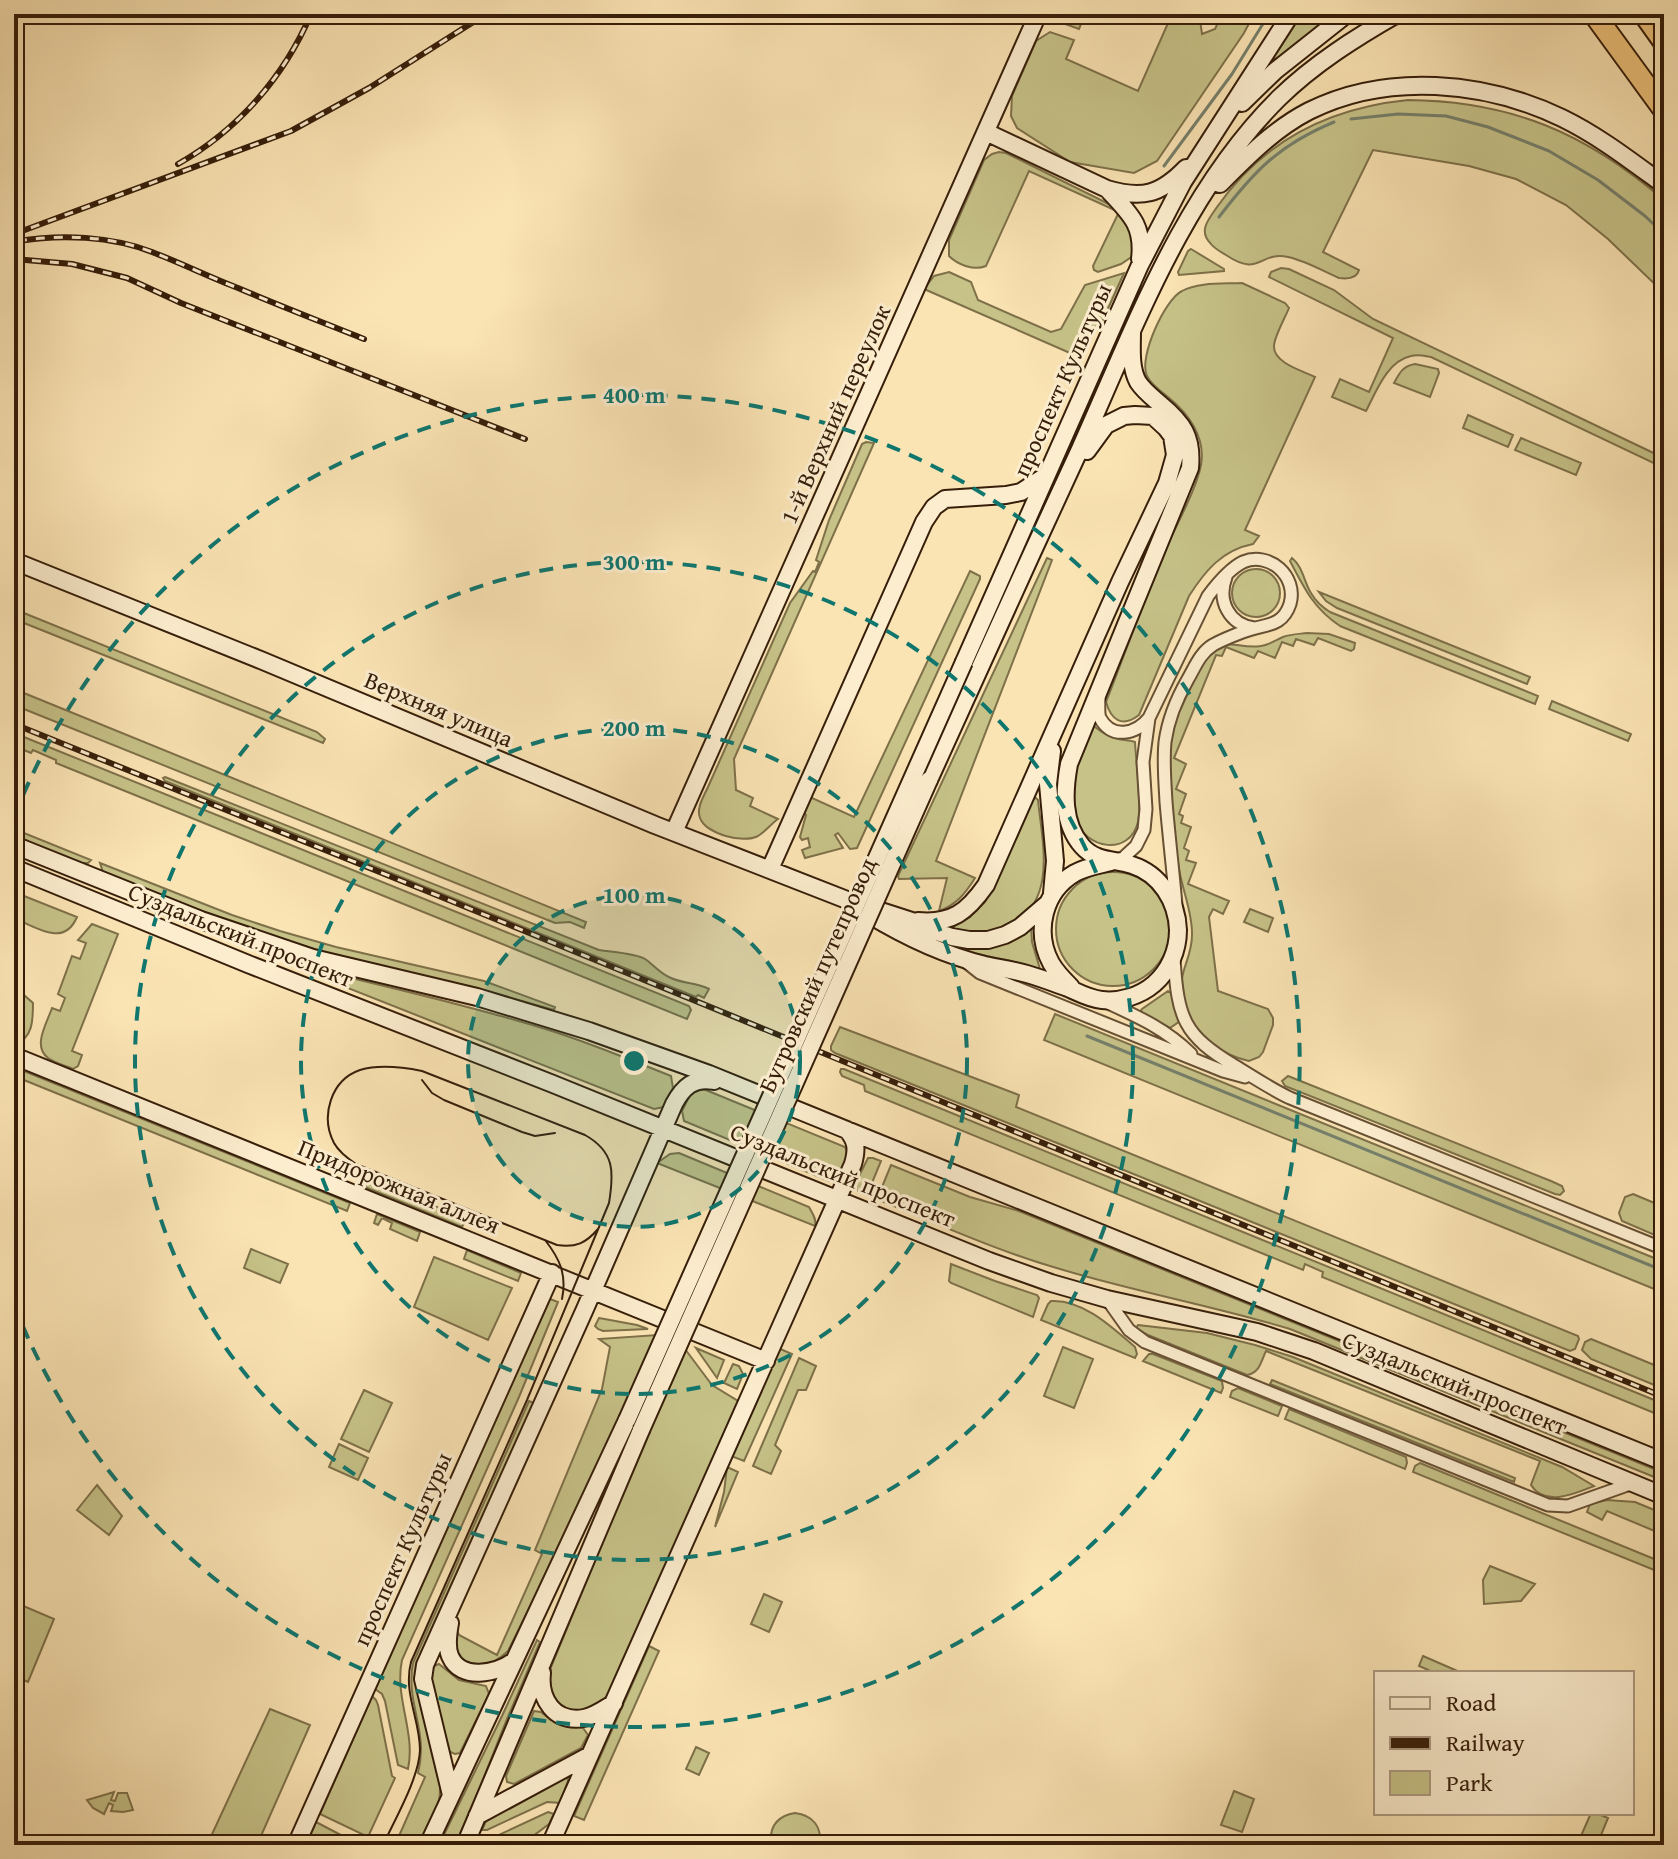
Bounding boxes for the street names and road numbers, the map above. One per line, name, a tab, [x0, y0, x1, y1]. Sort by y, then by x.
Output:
street label: проспект Культуры	[1004, 277, 1121, 482]
street label: 1-й Верхний переулок	[771, 299, 899, 529]
street label: Верхняя улица	[359, 662, 519, 756]
street label: Бугровский путепровод	[749, 852, 885, 1098]
street label: Суздальский проспект	[123, 874, 359, 996]
street label: Суздальский проспект	[725, 1114, 961, 1236]
street label: Придорожная аллея	[293, 1130, 505, 1242]
street label: Суздальский проспект	[1337, 1322, 1573, 1444]
street label: проспект Культуры	[344, 1446, 461, 1651]

